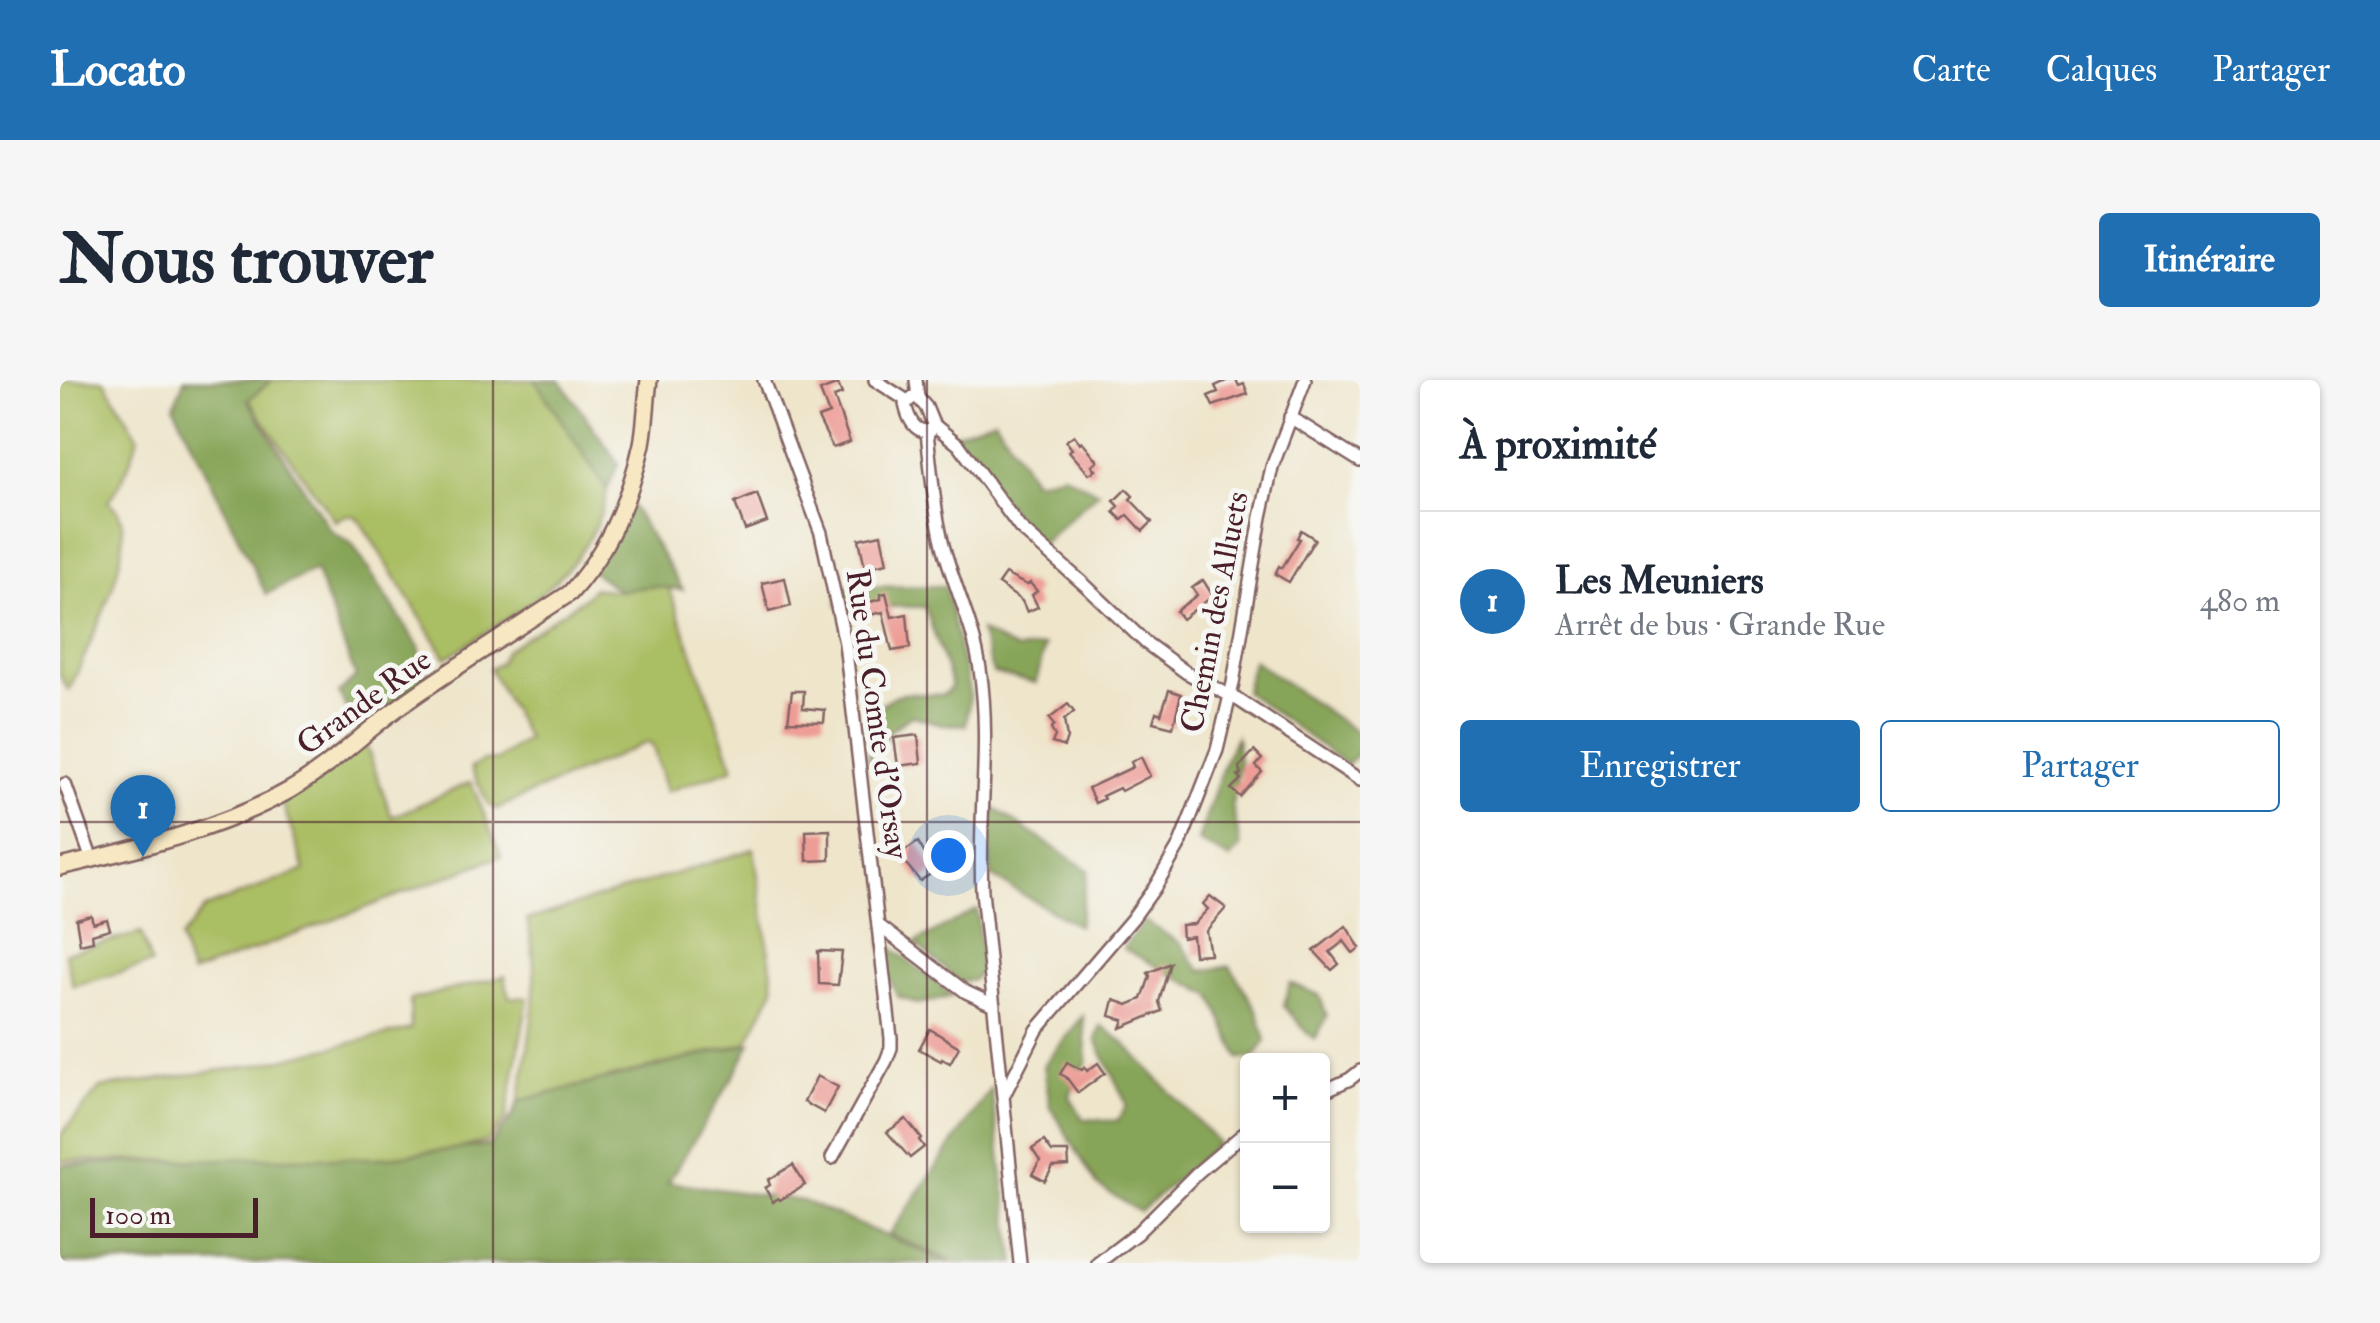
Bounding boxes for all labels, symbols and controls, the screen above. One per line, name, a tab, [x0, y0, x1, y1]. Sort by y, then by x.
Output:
text: Locato	[50, 40, 186, 100]
text: Carte	[1912, 48, 1991, 92]
text: Calques	[2046, 48, 2157, 92]
text: Partager	[2212, 48, 2330, 92]
button: Itinéraire	[2099, 213, 2320, 307]
text: Nous trouver	[60, 216, 433, 304]
text: À proximité	[1460, 419, 1656, 471]
street label: Chemin des Alluets	[1172, 488, 1258, 736]
text: Les Meuniers	[1555, 557, 1764, 605]
street label: Rue du Comte d'Orsay	[837, 567, 917, 862]
text: 1	[1487, 581, 1498, 621]
text: 480 m	[2200, 581, 2280, 621]
text: Arrêt de bus · Grande Rue	[1555, 605, 1885, 645]
street label: Grande Rue	[289, 640, 439, 764]
button: Enregistrer	[1460, 720, 1860, 812]
button: Partager	[1880, 720, 2280, 812]
pin: 1	[111, 774, 176, 857]
your location	[923, 830, 974, 881]
map controls	[1240, 1053, 1330, 1233]
button: +	[1240, 1053, 1330, 1143]
button: −	[1240, 1143, 1330, 1233]
scale bar	[90, 1193, 258, 1238]
text: 100 m	[105, 1198, 171, 1233]

